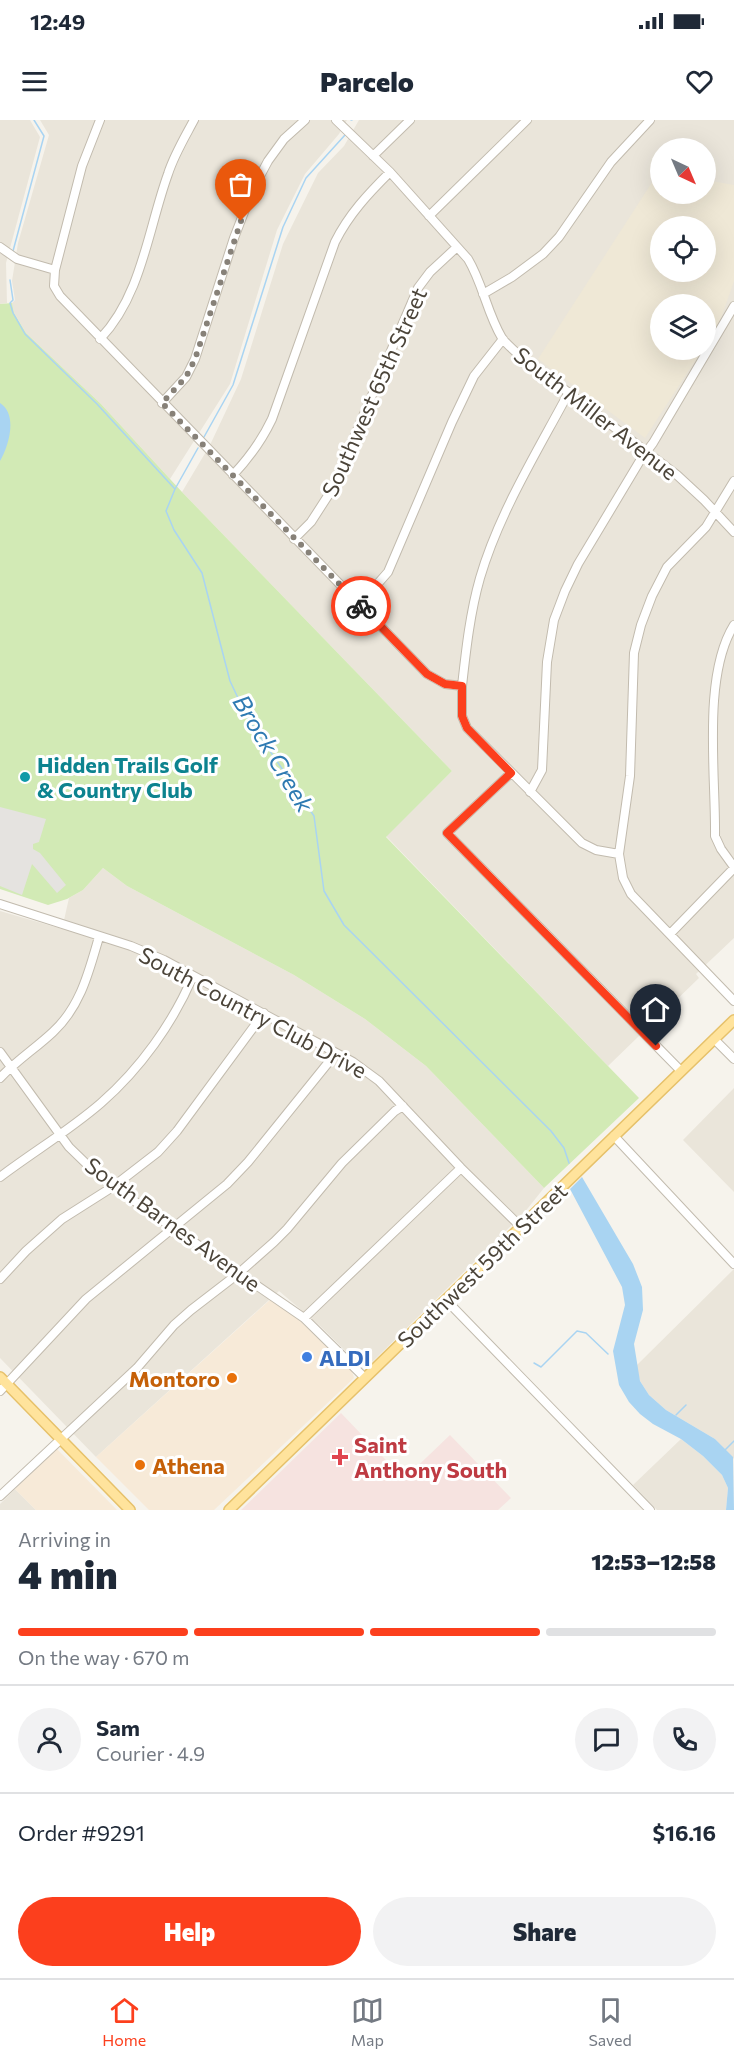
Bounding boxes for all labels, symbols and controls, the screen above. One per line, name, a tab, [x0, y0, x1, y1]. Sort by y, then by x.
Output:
text: 12:49	[30, 8, 85, 35]
icon: menu	[18, 65, 51, 98]
text: Parcelo	[320, 65, 414, 98]
icon: heart	[683, 65, 716, 98]
north arrow	[650, 138, 716, 204]
map controls	[650, 138, 716, 360]
pin	[215, 159, 266, 221]
icon: bag	[224, 168, 257, 201]
button: locate	[650, 216, 716, 282]
street label: Southwest 65th Street	[316, 283, 432, 501]
button: layers	[650, 294, 716, 360]
street label: South Miller Avenue	[509, 341, 683, 485]
courier	[331, 576, 391, 636]
icon: bike	[345, 590, 378, 623]
water label: Brock Creek	[227, 689, 321, 818]
place label: Hidden Trails Golf & Country Club	[37, 751, 219, 803]
marker: Hidden Trails Golf & Country Club	[18, 770, 32, 784]
street label: South Country Club Drive	[135, 940, 371, 1084]
pin	[630, 984, 681, 1046]
icon: home	[639, 993, 672, 1026]
street label: South Barnes Avenue	[80, 1151, 266, 1297]
street label: Southwest 59th Street	[391, 1177, 573, 1353]
place label: ALDI	[319, 1344, 371, 1371]
marker: ALDI	[300, 1350, 314, 1364]
place label: Montoro	[129, 1365, 220, 1392]
marker: Montoro	[225, 1371, 239, 1385]
place label: Saint Anthony South	[354, 1431, 507, 1483]
marker: Saint Anthony South	[331, 1448, 349, 1466]
place label: Athena	[152, 1452, 225, 1479]
marker: Athena	[133, 1458, 147, 1472]
text: Arriving in	[18, 1527, 111, 1551]
text: 12:53–12:58	[591, 1548, 716, 1575]
text: 4 min	[18, 1549, 118, 1597]
text: On the way · 670 m	[18, 1645, 189, 1669]
button: person	[18, 1708, 81, 1771]
button: chat	[575, 1708, 638, 1771]
button: phone	[653, 1708, 716, 1771]
text: Sam	[96, 1714, 140, 1741]
text: Courier · 4.9	[96, 1741, 205, 1765]
text: Order #9291	[18, 1819, 145, 1846]
text: $16.16	[652, 1819, 716, 1846]
button: Help	[18, 1897, 361, 1966]
button: Share	[373, 1897, 716, 1966]
tab: Home	[102, 1994, 146, 2049]
tab: Map	[351, 1994, 384, 2049]
tab: Saved	[588, 1994, 632, 2049]

